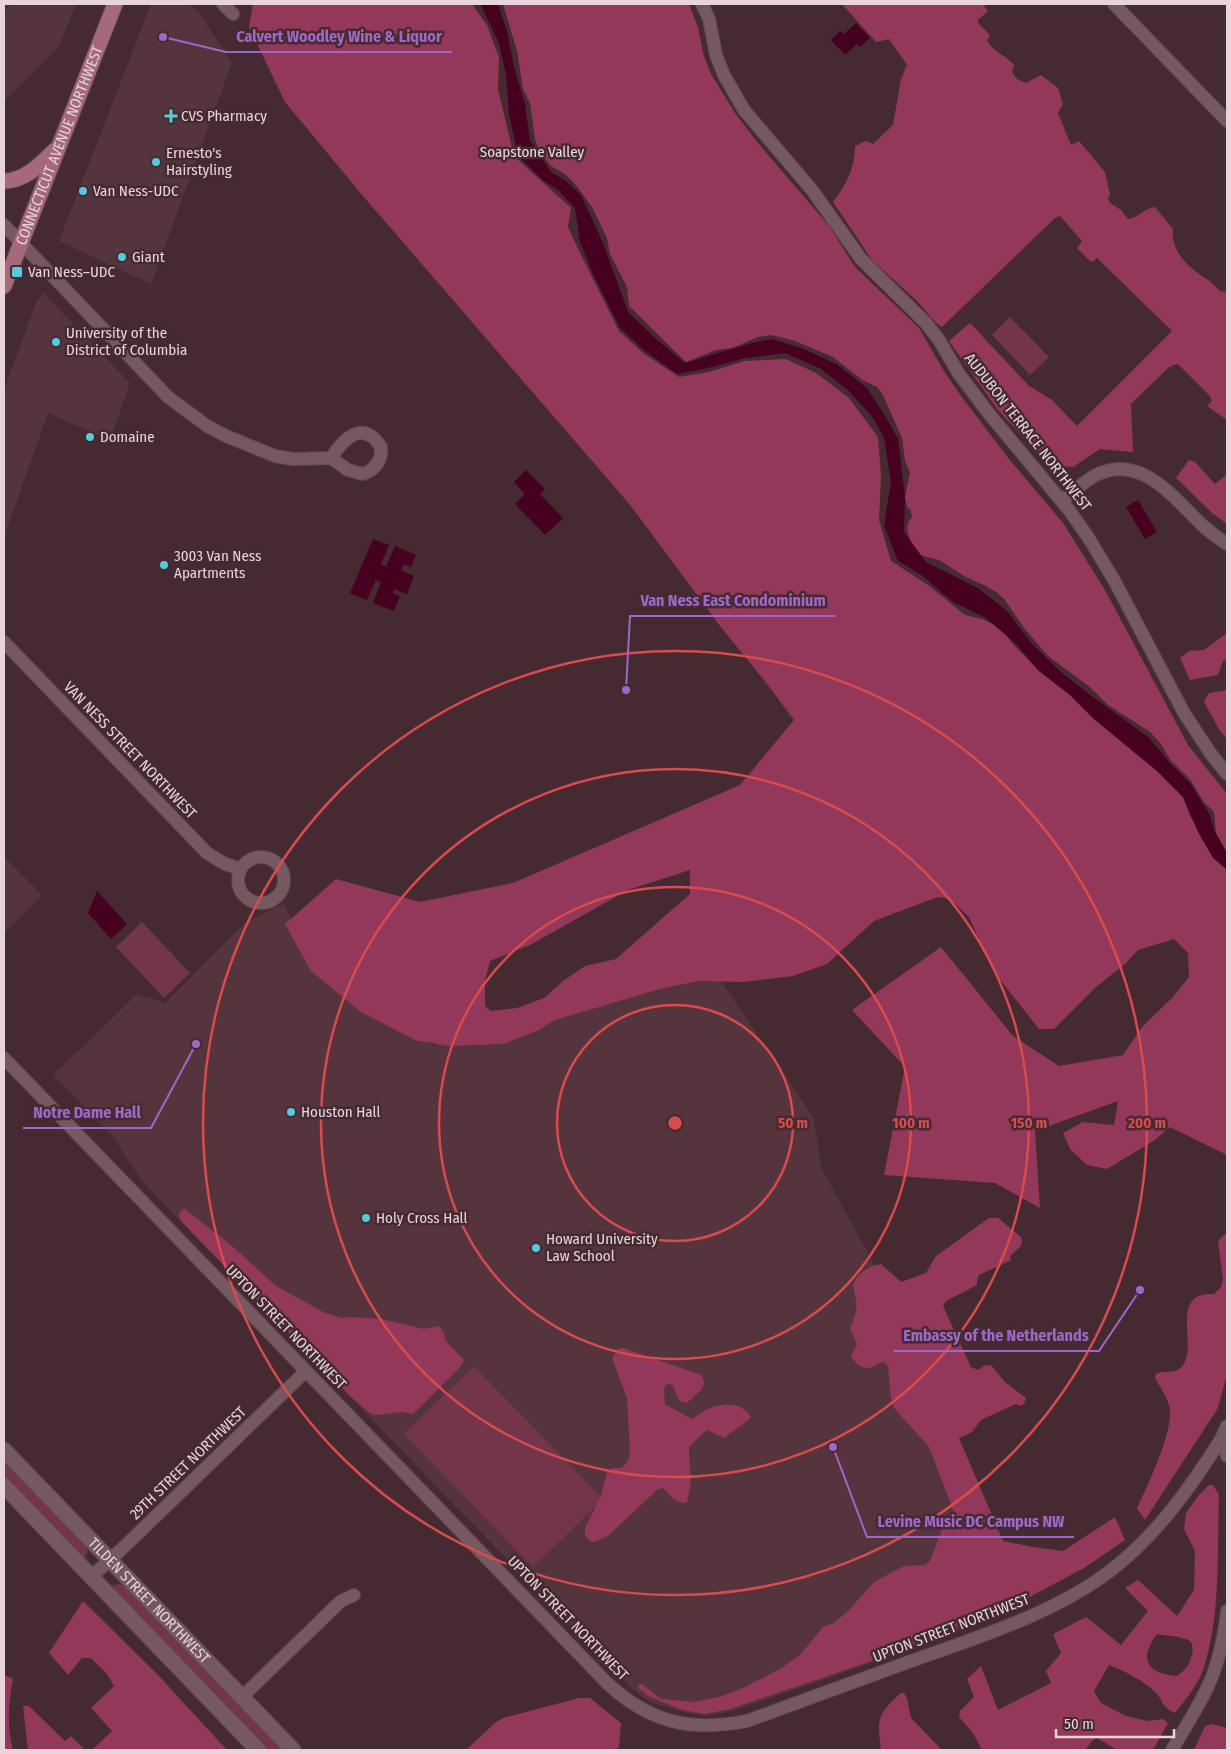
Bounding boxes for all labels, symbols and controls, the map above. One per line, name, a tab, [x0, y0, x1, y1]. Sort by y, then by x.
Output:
callout: Calvert Woodley Wine & Liquor	[226, 21, 452, 52]
text: Calvert Woodley Wine & Liquor	[236, 27, 442, 46]
street label: CONNECTICUT AVENUE NORTHWEST	[12, 43, 107, 248]
place label: CVS Pharmacy	[181, 107, 267, 125]
marker: CVS Pharmacy	[165, 110, 177, 122]
park label: Soapstone Valley	[480, 143, 585, 161]
place label: Ernesto's Hairstyling	[166, 144, 232, 179]
marker: Ernesto's Hairstyling	[150, 156, 162, 168]
place label: Van Ness-UDC	[93, 182, 179, 200]
marker: Van Ness-UDC	[77, 185, 89, 197]
place label: Giant	[132, 248, 165, 266]
marker: Giant	[116, 251, 128, 263]
place label: Van Ness–UDC	[28, 263, 115, 281]
marker: Van Ness–UDC	[10, 265, 24, 279]
place label: University of the District of Columbia	[66, 324, 187, 359]
marker: University of the District of Columbia	[50, 336, 62, 348]
street label: AUDUBON TERRACE NORTHWEST	[961, 350, 1095, 514]
place label: Domaine	[100, 428, 155, 446]
marker: Domaine	[84, 431, 96, 443]
place label: 3003 Van Ness Apartments	[174, 547, 262, 582]
marker: 3003 Van Ness Apartments	[158, 559, 170, 571]
callout: Van Ness East Condominium	[630, 585, 835, 616]
text: Van Ness East Condominium	[639, 591, 826, 610]
street label: VAN NESS STREET NORTHWEST	[60, 678, 200, 822]
callout: Notre Dame Hall	[23, 1097, 151, 1128]
text: Notre Dame Hall	[33, 1103, 141, 1122]
place label: Houston Hall	[301, 1103, 380, 1121]
marker: Houston Hall	[285, 1106, 297, 1118]
centre of rings	[666, 1114, 684, 1132]
text: 50 m	[778, 1114, 808, 1132]
text: 100 m	[892, 1114, 930, 1132]
text: 150 m	[1011, 1114, 1047, 1132]
text: 200 m	[1127, 1114, 1166, 1132]
place label: Holy Cross Hall	[376, 1209, 468, 1227]
marker: Holy Cross Hall	[360, 1212, 372, 1224]
place label: Howard University Law School	[546, 1230, 658, 1265]
marker: Howard University Law School	[530, 1242, 542, 1254]
street label: UPTON STREET NORTHWEST	[222, 1261, 350, 1393]
callout: Embassy of the Netherlands	[894, 1320, 1099, 1351]
text: Embassy of the Netherlands	[903, 1326, 1089, 1345]
street label: 29TH STREET NORTHWEST	[126, 1403, 250, 1523]
callout: Levine Music DC Campus NW	[867, 1506, 1074, 1537]
text: Levine Music DC Campus NW	[878, 1512, 1065, 1531]
street label: TILDEN STREET NORTHWEST	[84, 1534, 214, 1667]
street label: UPTON STREET NORTHWEST	[504, 1552, 632, 1684]
street label: UPTON STREET NORTHWEST	[870, 1590, 1032, 1666]
scale bar	[1056, 1706, 1174, 1738]
text: 50 m	[1064, 1715, 1094, 1733]

